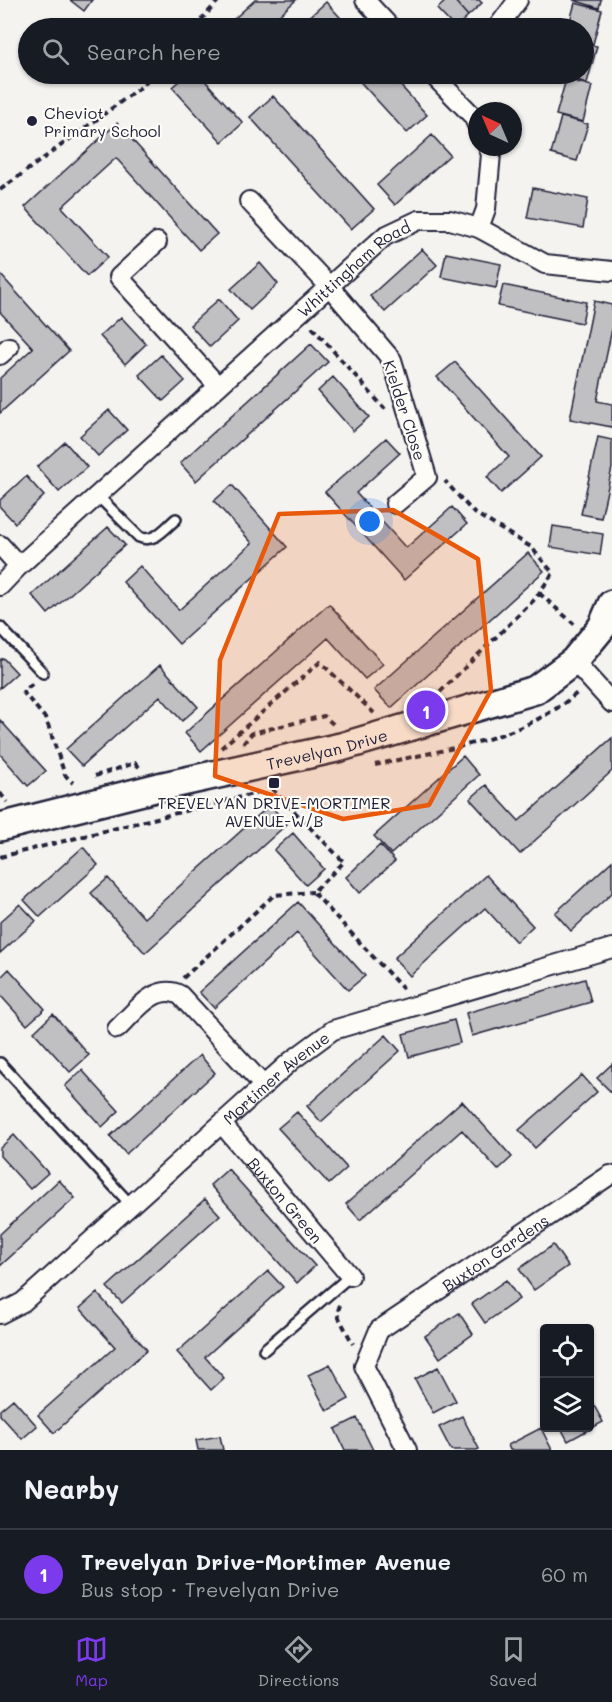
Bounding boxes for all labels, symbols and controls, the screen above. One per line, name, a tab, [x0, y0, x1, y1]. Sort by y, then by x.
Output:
search box	[18, 18, 594, 84]
icon: search	[39, 35, 72, 68]
text: Search here	[87, 37, 221, 66]
place label: Cheviot Primary School	[44, 102, 161, 141]
north arrow	[468, 102, 522, 156]
marker: Cheviot Primary School	[25, 114, 39, 128]
street label: Whittingham Road	[292, 215, 414, 321]
street label: Kielder Close	[379, 357, 431, 463]
your location	[355, 507, 384, 536]
pin: 1	[406, 688, 446, 732]
street label: Trevelyan Drive	[264, 723, 390, 774]
marker: TREVELYAN DRIVE-MORTIMER AVENUE-W/B	[267, 776, 281, 790]
place label: TREVELYAN DRIVE-MORTIMER AVENUE-W/B	[158, 792, 390, 831]
street label: Mortimer Avenue	[218, 1026, 333, 1128]
street label: Buxton Green	[244, 1152, 328, 1247]
street label: Buxton Gardens	[438, 1209, 552, 1295]
map controls	[540, 1324, 594, 1432]
button: locate	[540, 1324, 594, 1378]
button: layers	[540, 1378, 594, 1432]
text: Nearby	[24, 1472, 119, 1506]
text: Trevelyan Drive-Mortimer Avenue	[81, 1547, 451, 1576]
text: 1	[39, 1561, 48, 1587]
text: 60 m	[541, 1561, 588, 1587]
text: Bus stop · Trevelyan Drive	[81, 1576, 340, 1602]
tab: Map	[75, 1633, 108, 1690]
tab: Directions	[258, 1633, 339, 1690]
tab: Saved	[489, 1633, 537, 1690]

